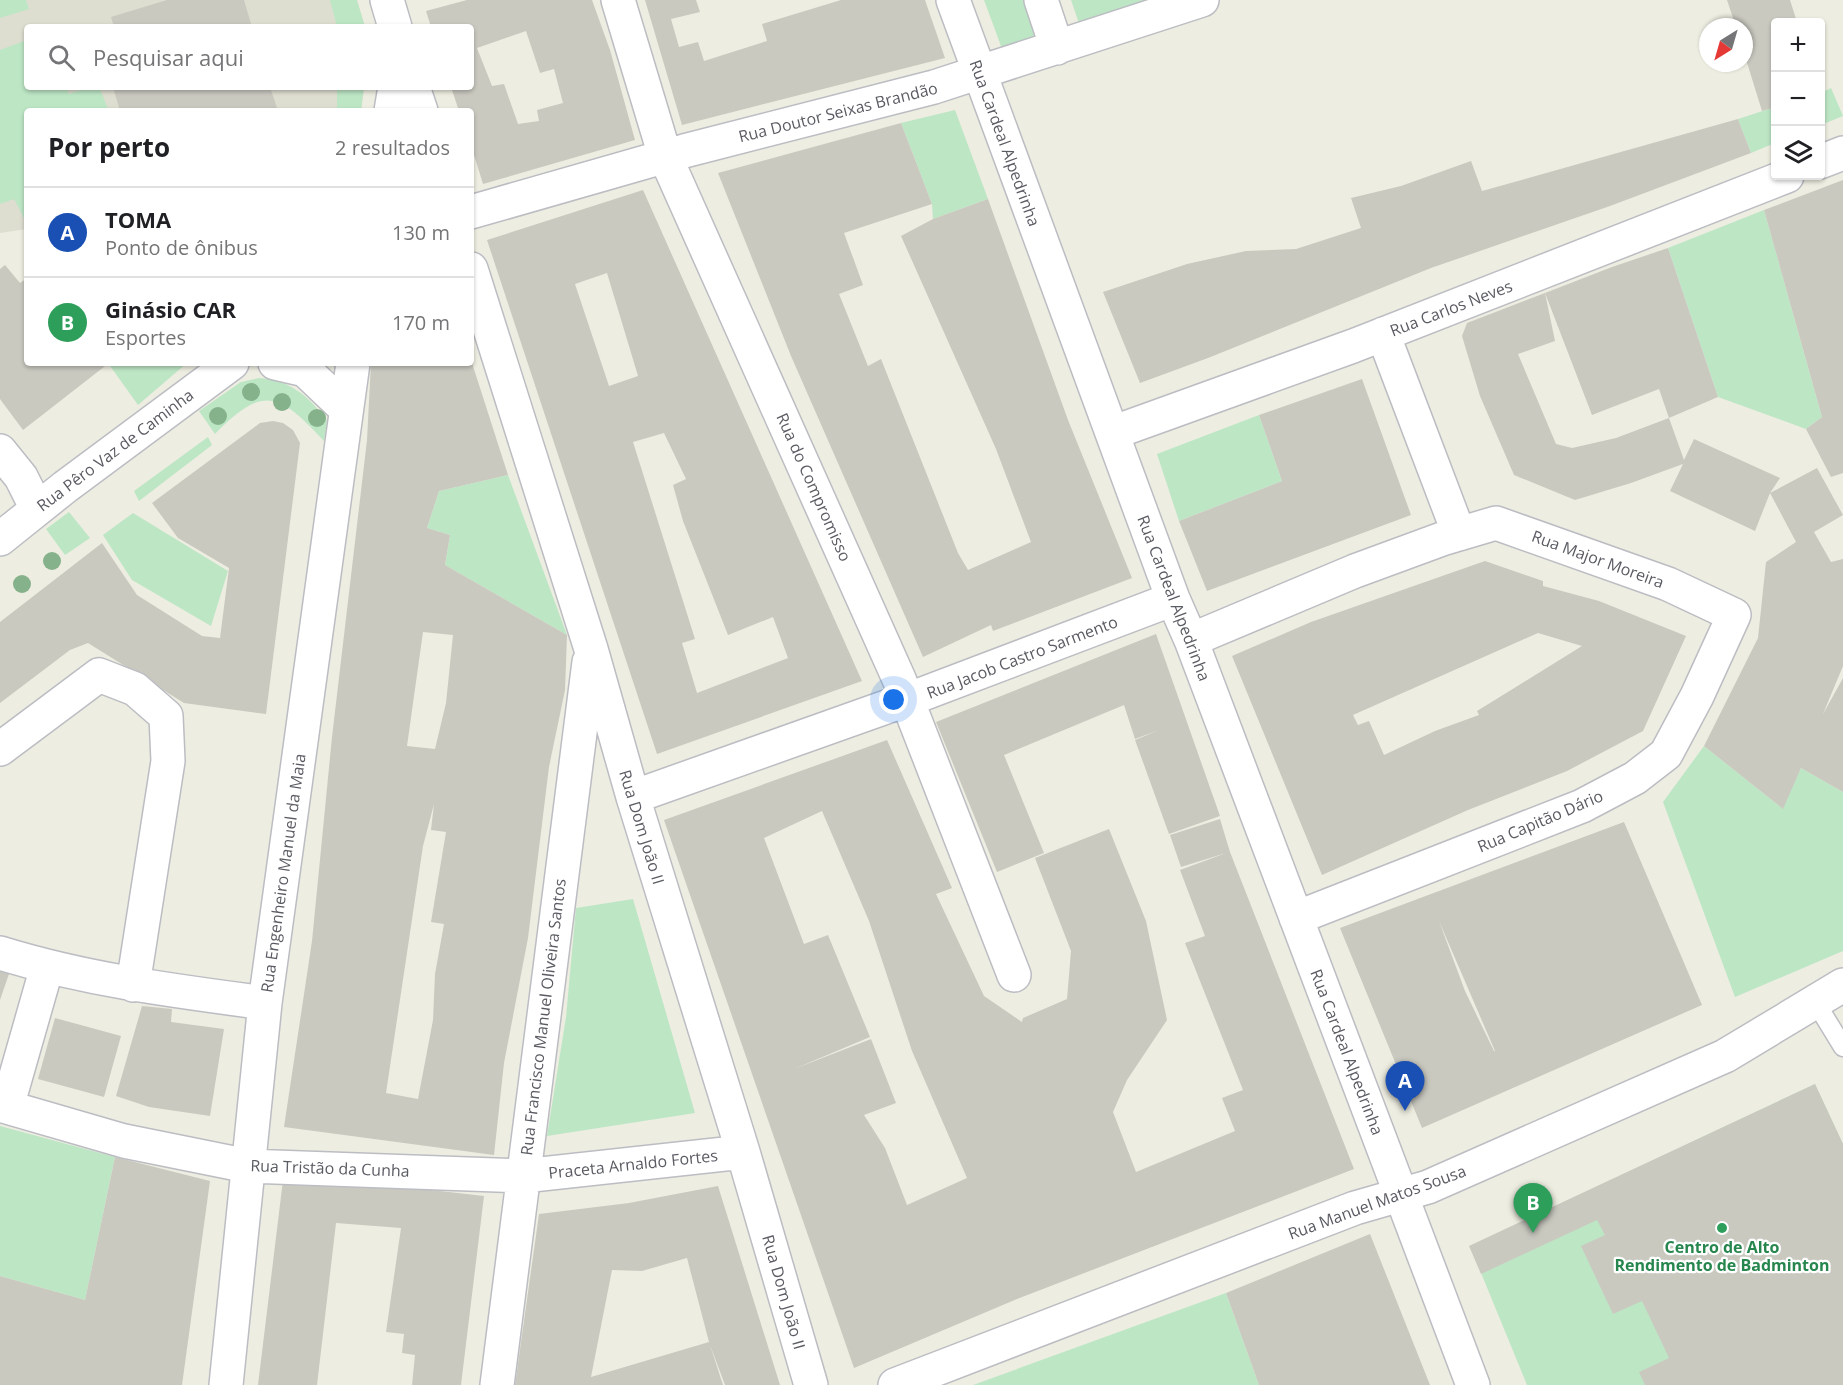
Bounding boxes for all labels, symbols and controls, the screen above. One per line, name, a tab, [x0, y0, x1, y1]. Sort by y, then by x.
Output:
north arrow	[1699, 18, 1753, 72]
map controls	[1771, 18, 1825, 180]
button: +	[1771, 18, 1825, 72]
search box	[24, 24, 474, 90]
icon: search	[45, 41, 78, 74]
text: Pesquisar aqui	[93, 42, 244, 72]
street label: Rua Cardeal Alpedrinha	[965, 57, 1045, 229]
button: −	[1771, 72, 1825, 126]
street label: Rua Doutor Seixas Brandão	[736, 77, 940, 147]
button: layers	[1771, 126, 1825, 180]
text: Por perto	[48, 129, 170, 165]
text: 2 resultados	[335, 134, 450, 161]
text: TOMA	[105, 204, 171, 234]
text: A	[61, 219, 74, 246]
text: 130 m	[392, 219, 450, 246]
text: Ponto de ônibus	[105, 234, 258, 261]
street label: Rua Carlos Neves	[1387, 275, 1515, 341]
text: Ginásio CAR	[105, 294, 236, 324]
text: B	[61, 309, 74, 336]
text: 170 m	[392, 309, 450, 336]
text: Esportes	[105, 324, 186, 351]
street label: Rua Pêro Vaz de Caminha	[32, 384, 198, 516]
street label: Rua do Compromisso	[771, 409, 857, 565]
street label: Rua Cardeal Alpedrinha	[1132, 512, 1216, 684]
street label: Rua Major Moreira	[1529, 525, 1667, 593]
street label: Rua Jacob Castro Sarmento	[923, 610, 1121, 704]
your location	[879, 685, 908, 714]
street label: Rua Engenheiro Manuel da Maia	[255, 752, 311, 994]
street label: Rua Dom João II	[614, 767, 670, 887]
street label: Rua Capitão Dário	[1474, 785, 1606, 857]
street label: Rua Francisco Manuel Oliveira Santos	[515, 877, 571, 1157]
street label: Rua Cardeal Alpedrinha	[1305, 966, 1389, 1138]
pin: A	[1386, 1062, 1424, 1111]
street label: Praceta Arnaldo Fortes	[547, 1144, 719, 1184]
street label: Rua Tristão da Cunha	[250, 1154, 410, 1182]
street label: Rua Manuel Matos Sousa	[1285, 1160, 1469, 1244]
pin: B	[1514, 1184, 1552, 1233]
marker: Centro de Alto Rendimento de Badminton	[1715, 1221, 1729, 1235]
street label: Rua Dom João II	[757, 1232, 811, 1352]
place label: Centro de Alto Rendimento de Badminton	[1615, 1236, 1829, 1276]

